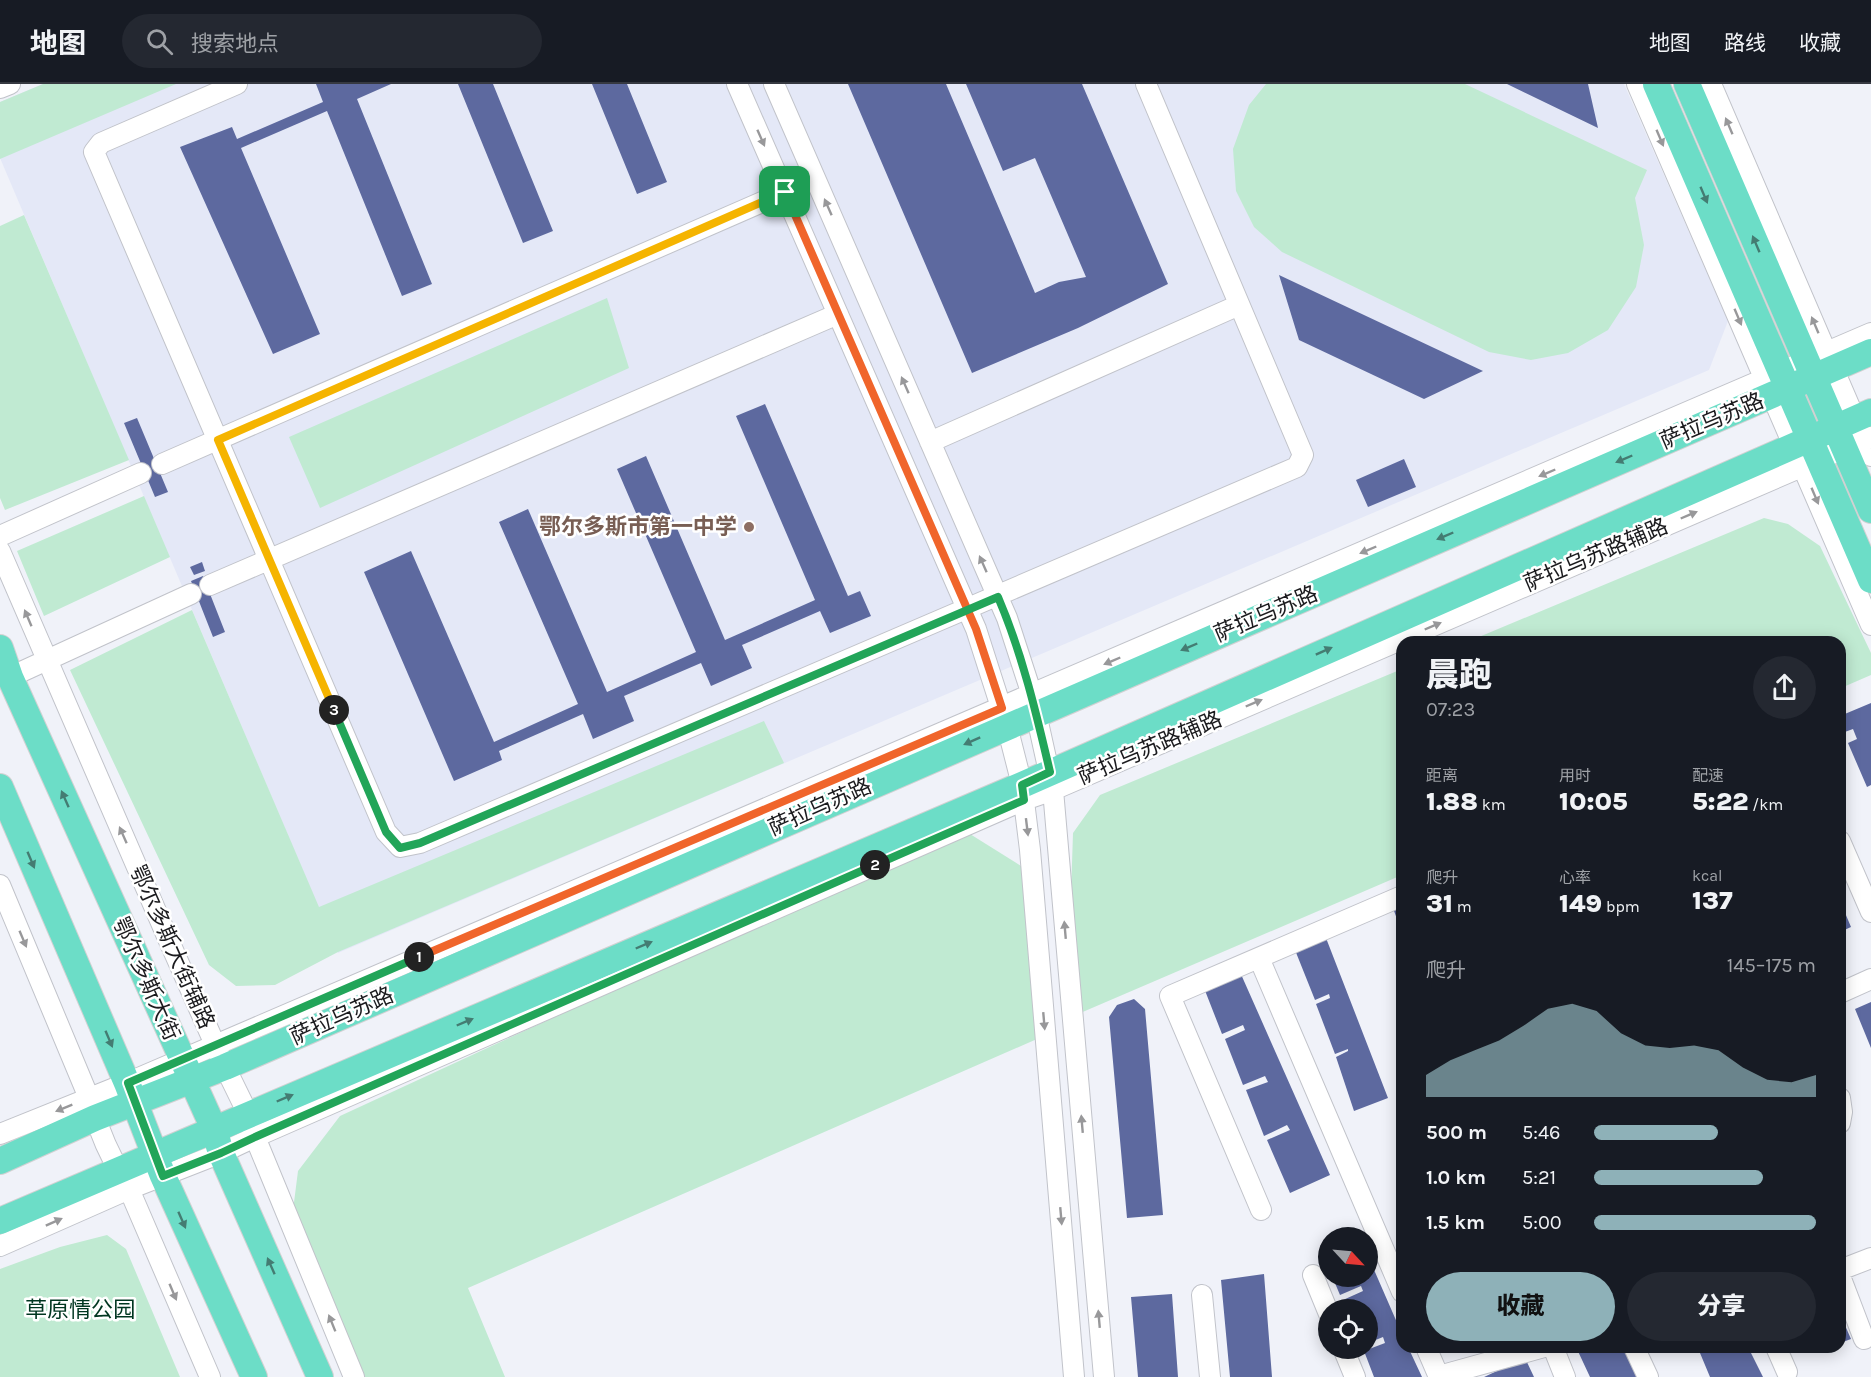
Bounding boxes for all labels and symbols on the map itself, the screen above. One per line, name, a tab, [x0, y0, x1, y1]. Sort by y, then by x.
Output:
one-way arrow	[1725, 118, 1734, 135]
one-way arrow	[756, 129, 765, 146]
one-way arrow	[1656, 129, 1665, 146]
pin	[759, 166, 810, 217]
one-way arrow	[1700, 187, 1709, 204]
one-way arrow	[823, 198, 832, 215]
one-way arrow	[1751, 235, 1761, 253]
one-way arrow	[1733, 308, 1743, 326]
one-way arrow	[1810, 315, 1820, 333]
one-way arrow	[901, 377, 910, 394]
street label: 萨拉乌苏路	[1656, 388, 1768, 454]
one-way arrow	[1616, 454, 1633, 463]
one-way arrow	[1539, 468, 1556, 477]
one-way arrow	[1810, 487, 1820, 505]
one-way arrow	[1680, 510, 1698, 519]
street label: 萨拉乌苏路辅路	[1520, 513, 1672, 597]
place label: 鄂尔多斯市第一中学	[539, 514, 737, 540]
marker: 鄂尔多斯市第一中学	[742, 520, 756, 534]
one-way arrow	[1436, 531, 1454, 541]
one-way arrow	[1359, 545, 1377, 555]
one-way arrow	[978, 555, 988, 573]
street label: 萨拉乌苏路	[1210, 581, 1322, 647]
one-way arrow	[23, 609, 32, 627]
one-way arrow	[1424, 620, 1442, 630]
one-way arrow	[1180, 642, 1198, 652]
one-way arrow	[1316, 647, 1333, 656]
one-way arrow	[1103, 656, 1121, 666]
pin: 3	[319, 695, 349, 725]
one-way arrow	[1245, 698, 1263, 707]
street label: 萨拉乌苏路辅路	[1074, 706, 1226, 790]
one-way arrow	[963, 737, 981, 746]
street label: 萨拉乌苏路	[764, 773, 876, 841]
one-way arrow	[60, 791, 69, 808]
one-way arrow	[1023, 818, 1032, 837]
one-way arrow	[118, 826, 128, 844]
pin: 2	[860, 850, 890, 880]
one-way arrow	[27, 851, 37, 869]
street label: 鄂尔多斯大街辅路	[124, 861, 220, 1033]
street label: 鄂尔多斯大街	[107, 913, 185, 1045]
one-way arrow	[1060, 921, 1070, 940]
one-way arrow	[19, 930, 28, 948]
one-way arrow	[635, 940, 653, 950]
pin: 1	[404, 942, 434, 972]
street label: 萨拉乌苏路	[286, 982, 398, 1050]
one-way arrow	[1039, 1012, 1049, 1031]
one-way arrow	[456, 1017, 474, 1027]
one-way arrow	[104, 1031, 113, 1048]
one-way arrow	[277, 1093, 295, 1103]
one-way arrow	[55, 1104, 73, 1113]
one-way arrow	[1077, 1115, 1087, 1134]
one-way arrow	[1056, 1206, 1065, 1225]
one-way arrow	[178, 1211, 187, 1228]
one-way arrow	[45, 1217, 63, 1227]
north arrow	[1318, 1227, 1378, 1287]
one-way arrow	[266, 1256, 276, 1274]
one-way arrow	[168, 1283, 178, 1301]
park label: 草原情公园	[25, 1297, 135, 1323]
one-way arrow	[1094, 1309, 1104, 1328]
one-way arrow	[327, 1314, 336, 1332]

